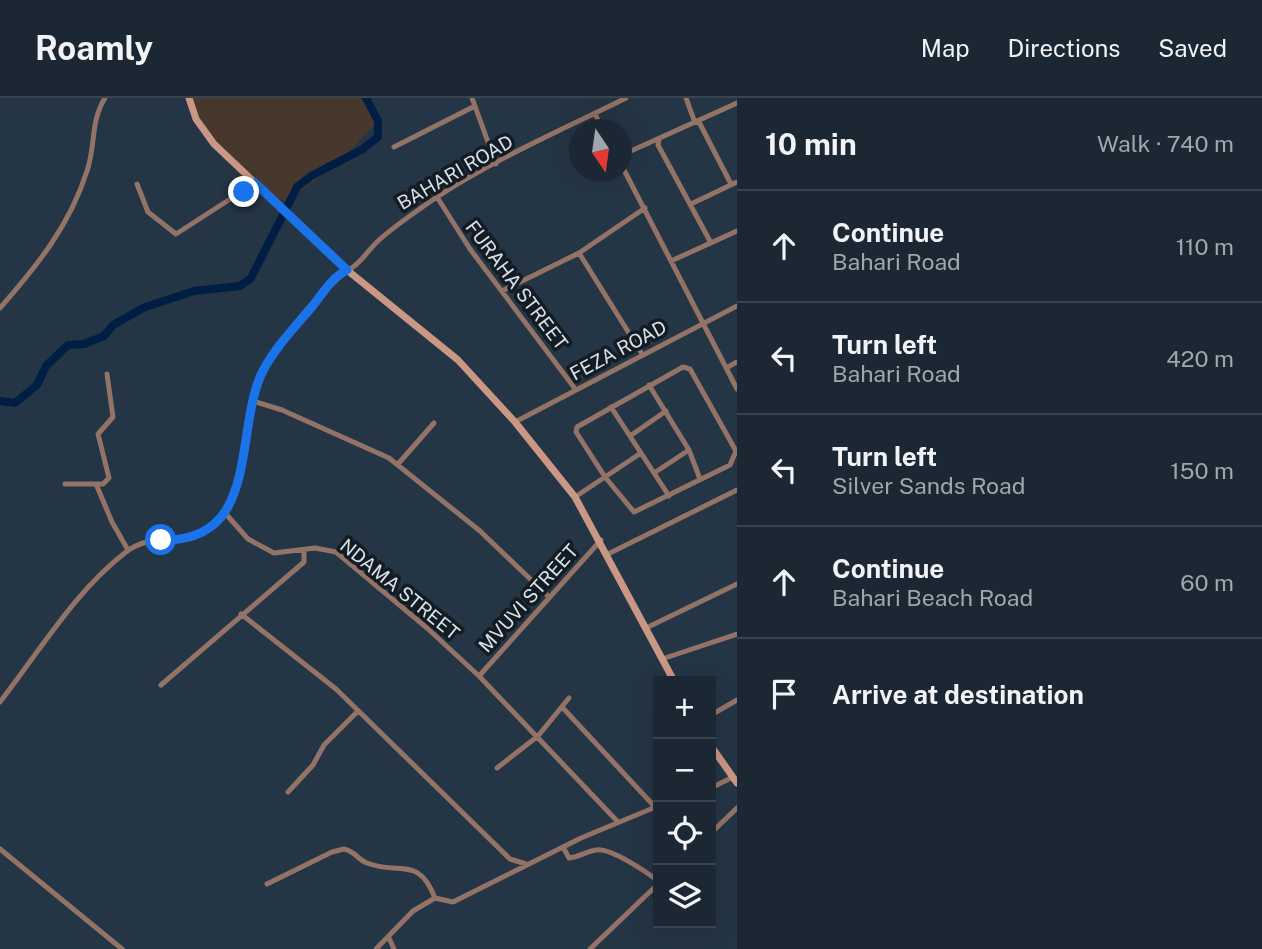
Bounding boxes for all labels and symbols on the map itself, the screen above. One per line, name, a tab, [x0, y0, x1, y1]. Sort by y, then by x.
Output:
north arrow	[569, 119, 632, 182]
street label: BAHARI ROAD	[393, 130, 517, 214]
route end	[228, 176, 259, 207]
street label: FURAHA STREET	[461, 216, 573, 354]
street label: FEZA ROAD	[566, 315, 670, 385]
route start	[145, 524, 176, 555]
street label: NDAMA STREET	[336, 534, 464, 644]
street label: MVUVI STREET	[474, 540, 582, 656]

